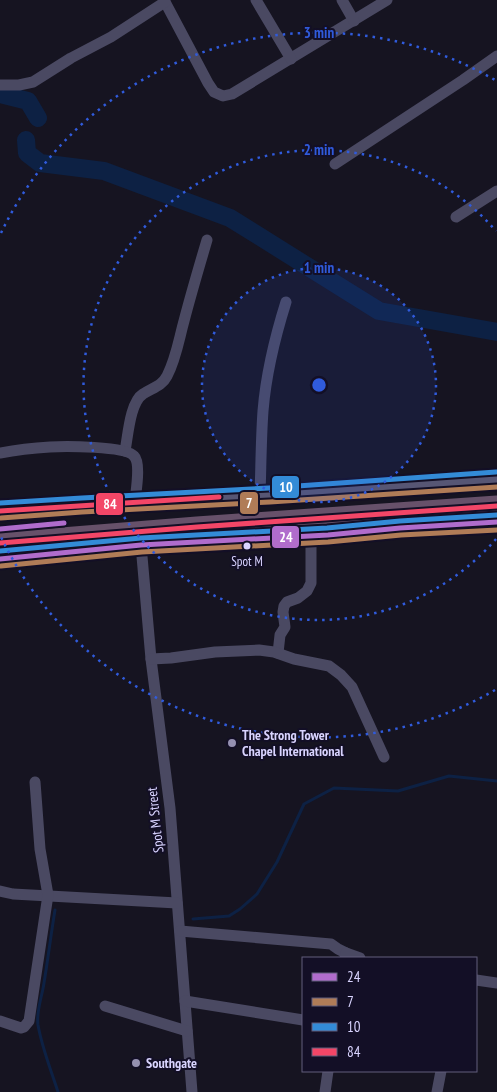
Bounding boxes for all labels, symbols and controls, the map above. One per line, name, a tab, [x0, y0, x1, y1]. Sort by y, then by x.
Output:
text: 3 min	[304, 23, 334, 42]
text: 2 min	[304, 140, 334, 159]
text: 1 min	[304, 258, 334, 277]
centre of rings	[310, 376, 328, 394]
line badge: 10	[271, 475, 300, 499]
text: 10	[279, 478, 293, 496]
line badge: 7	[239, 491, 259, 515]
line badge: 84	[95, 492, 124, 516]
text: 7	[246, 494, 253, 512]
text: 84	[103, 495, 117, 513]
line badge: 24	[271, 525, 300, 549]
text: 24	[279, 528, 293, 546]
marker: Spot M	[242, 541, 252, 551]
place label: Spot M	[231, 553, 263, 570]
place label: The Strong Tower Chapel International	[242, 726, 344, 760]
marker: The Strong Tower Chapel International	[226, 737, 238, 749]
street label: Spot M Street	[143, 786, 167, 854]
legend	[302, 957, 477, 1072]
text: 24	[347, 967, 361, 986]
text: 7	[347, 992, 354, 1011]
text: 10	[347, 1017, 361, 1036]
text: 84	[347, 1042, 361, 1061]
place label: Southgate	[146, 1054, 197, 1072]
marker: Southgate	[130, 1057, 142, 1069]

